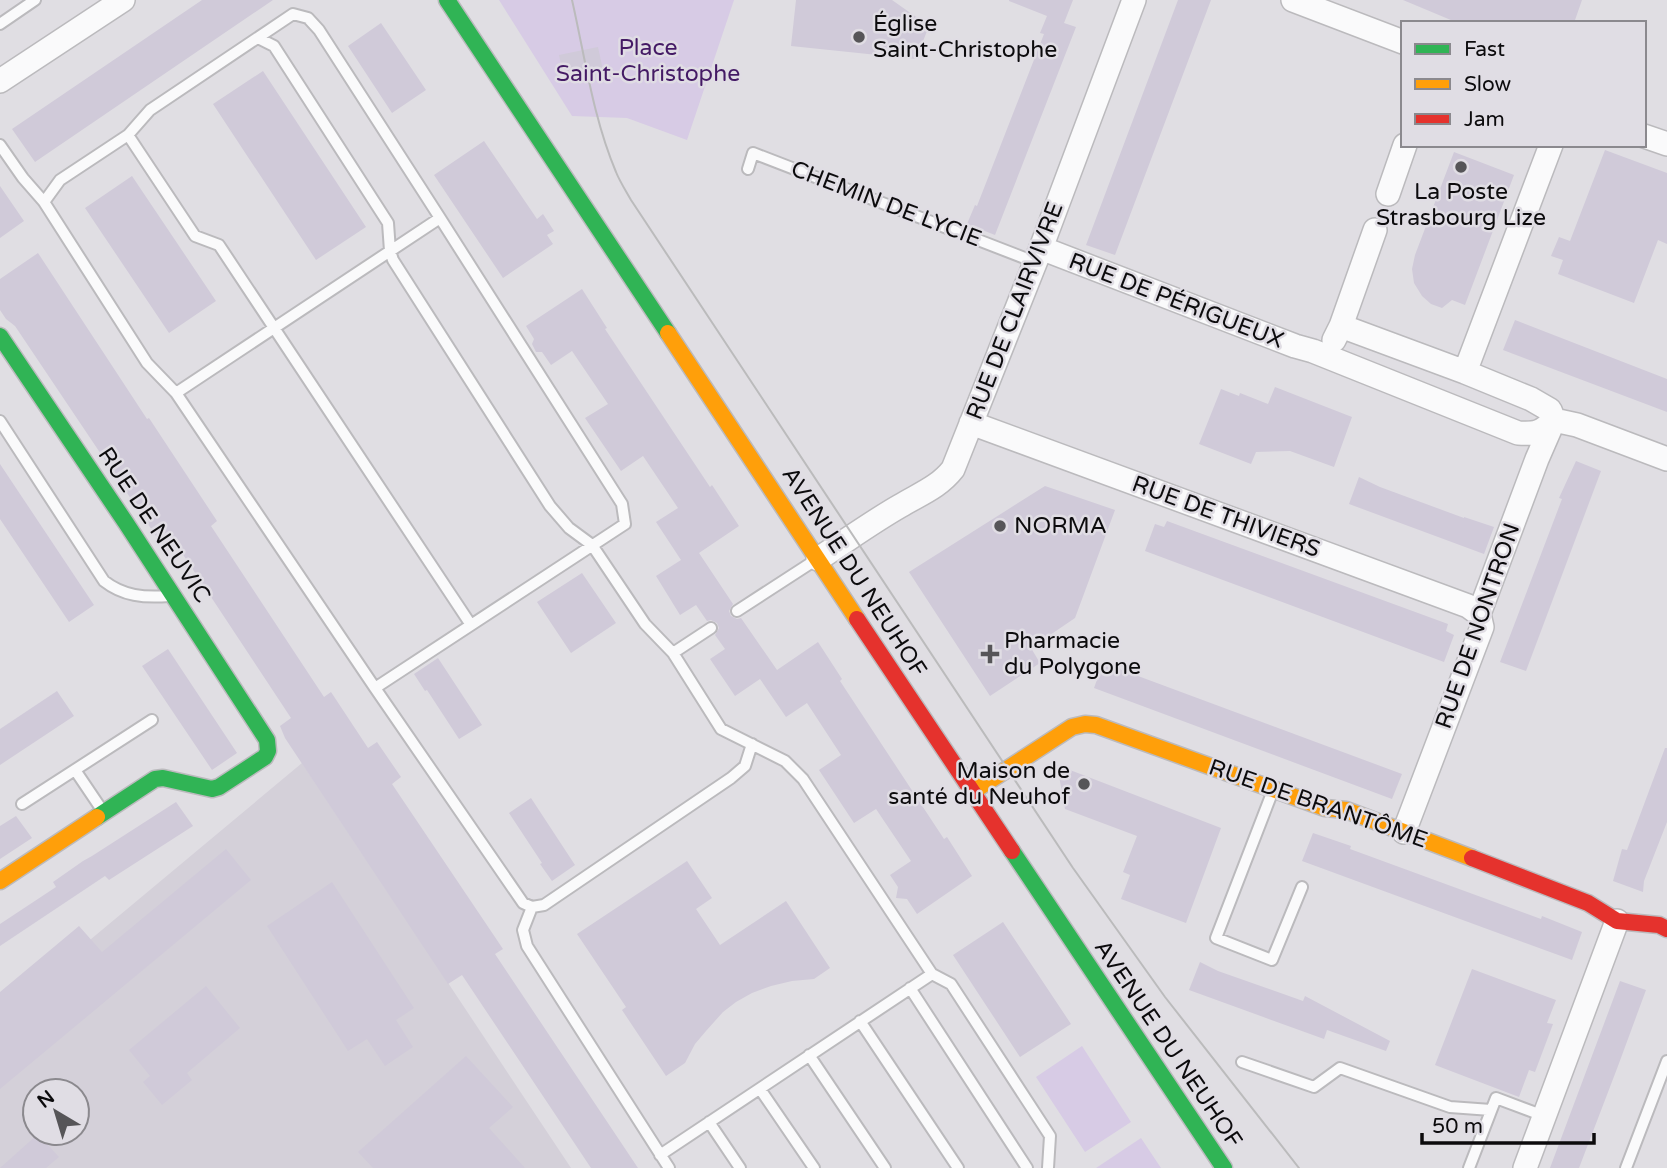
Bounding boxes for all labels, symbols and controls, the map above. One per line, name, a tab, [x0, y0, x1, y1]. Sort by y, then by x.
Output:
place label: Église Saint-Christophe	[873, 10, 1057, 64]
legend	[1401, 21, 1646, 147]
marker: Église Saint-Christophe	[851, 29, 867, 45]
park label: Place Saint-Christophe	[556, 34, 740, 88]
text: Fast	[1464, 37, 1505, 62]
text: Slow	[1464, 72, 1512, 97]
text: Jam	[1464, 107, 1505, 132]
street label: CHEMIN DE LYCIE	[787, 155, 985, 253]
marker: La Poste Strasbourg Lize	[1453, 159, 1469, 175]
place label: La Poste Strasbourg Lize	[1376, 178, 1546, 232]
street label: RUE DE CLAIRVIVRE	[961, 198, 1069, 424]
street label: RUE DE PÉRIGUEUX	[1065, 247, 1287, 355]
street label: RUE DE NEUVIC	[92, 442, 216, 608]
street label: AVENUE DU NEUHOF	[776, 462, 932, 682]
street label: RUE DE THIVIERS	[1128, 470, 1324, 564]
place label: NORMA	[1014, 512, 1107, 540]
marker: NORMA	[992, 518, 1008, 534]
street label: RUE DE NONTRON	[1430, 520, 1526, 732]
place label: Pharmacie du Polygone	[1004, 627, 1141, 681]
marker: Pharmacie du Polygone	[982, 646, 998, 662]
street label: RUE DE BRANTÔME	[1205, 753, 1431, 855]
place label: Maison de santé du Neuhof	[888, 757, 1070, 811]
marker: Maison de santé du Neuhof	[1076, 776, 1092, 792]
street label: AVENUE DU NEUHOF	[1088, 935, 1248, 1153]
north arrow	[21, 1077, 91, 1147]
text: N	[33, 1086, 59, 1113]
scale bar	[1422, 1102, 1594, 1146]
text: 50 m	[1432, 1114, 1483, 1139]

